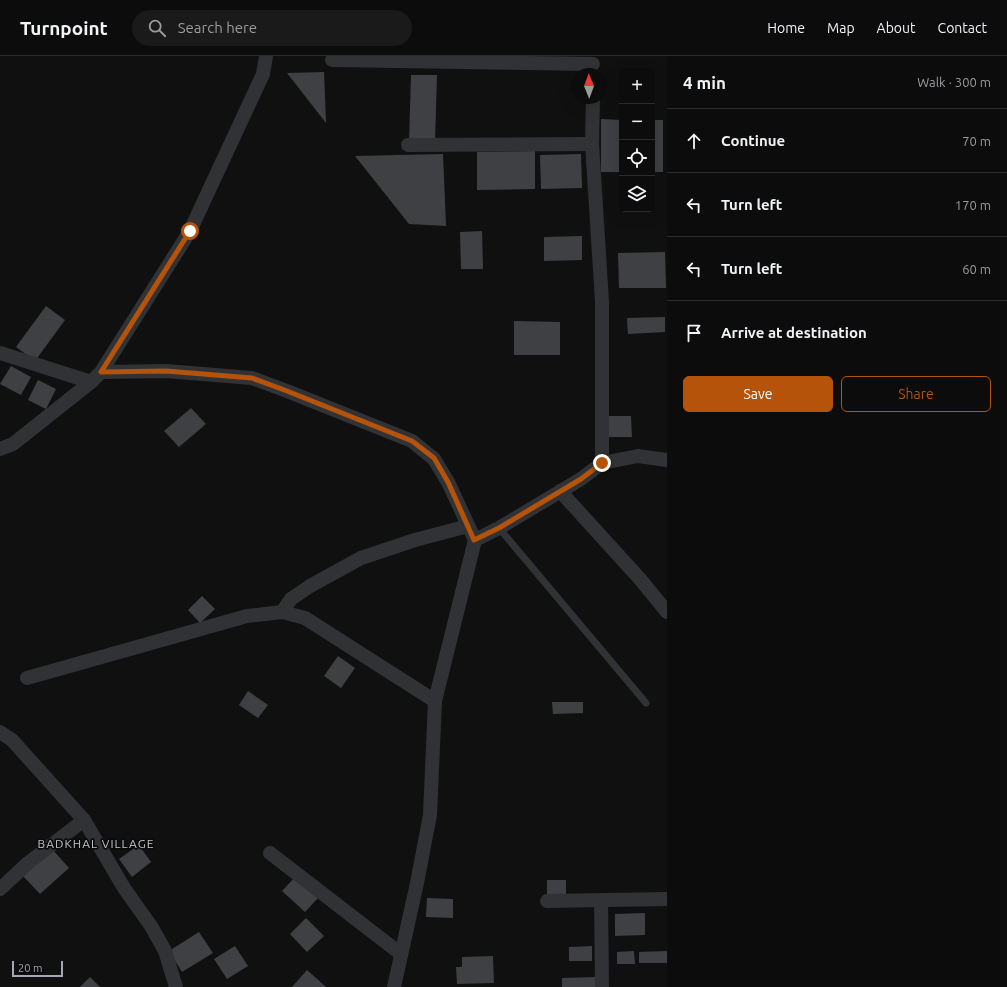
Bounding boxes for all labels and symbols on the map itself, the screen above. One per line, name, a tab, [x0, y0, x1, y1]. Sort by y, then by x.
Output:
north arrow	[571, 68, 607, 104]
route start	[181, 222, 199, 240]
route end	[593, 454, 611, 472]
district label: BADKHAL VILLAGE	[38, 837, 154, 850]
scale bar	[12, 959, 63, 978]

